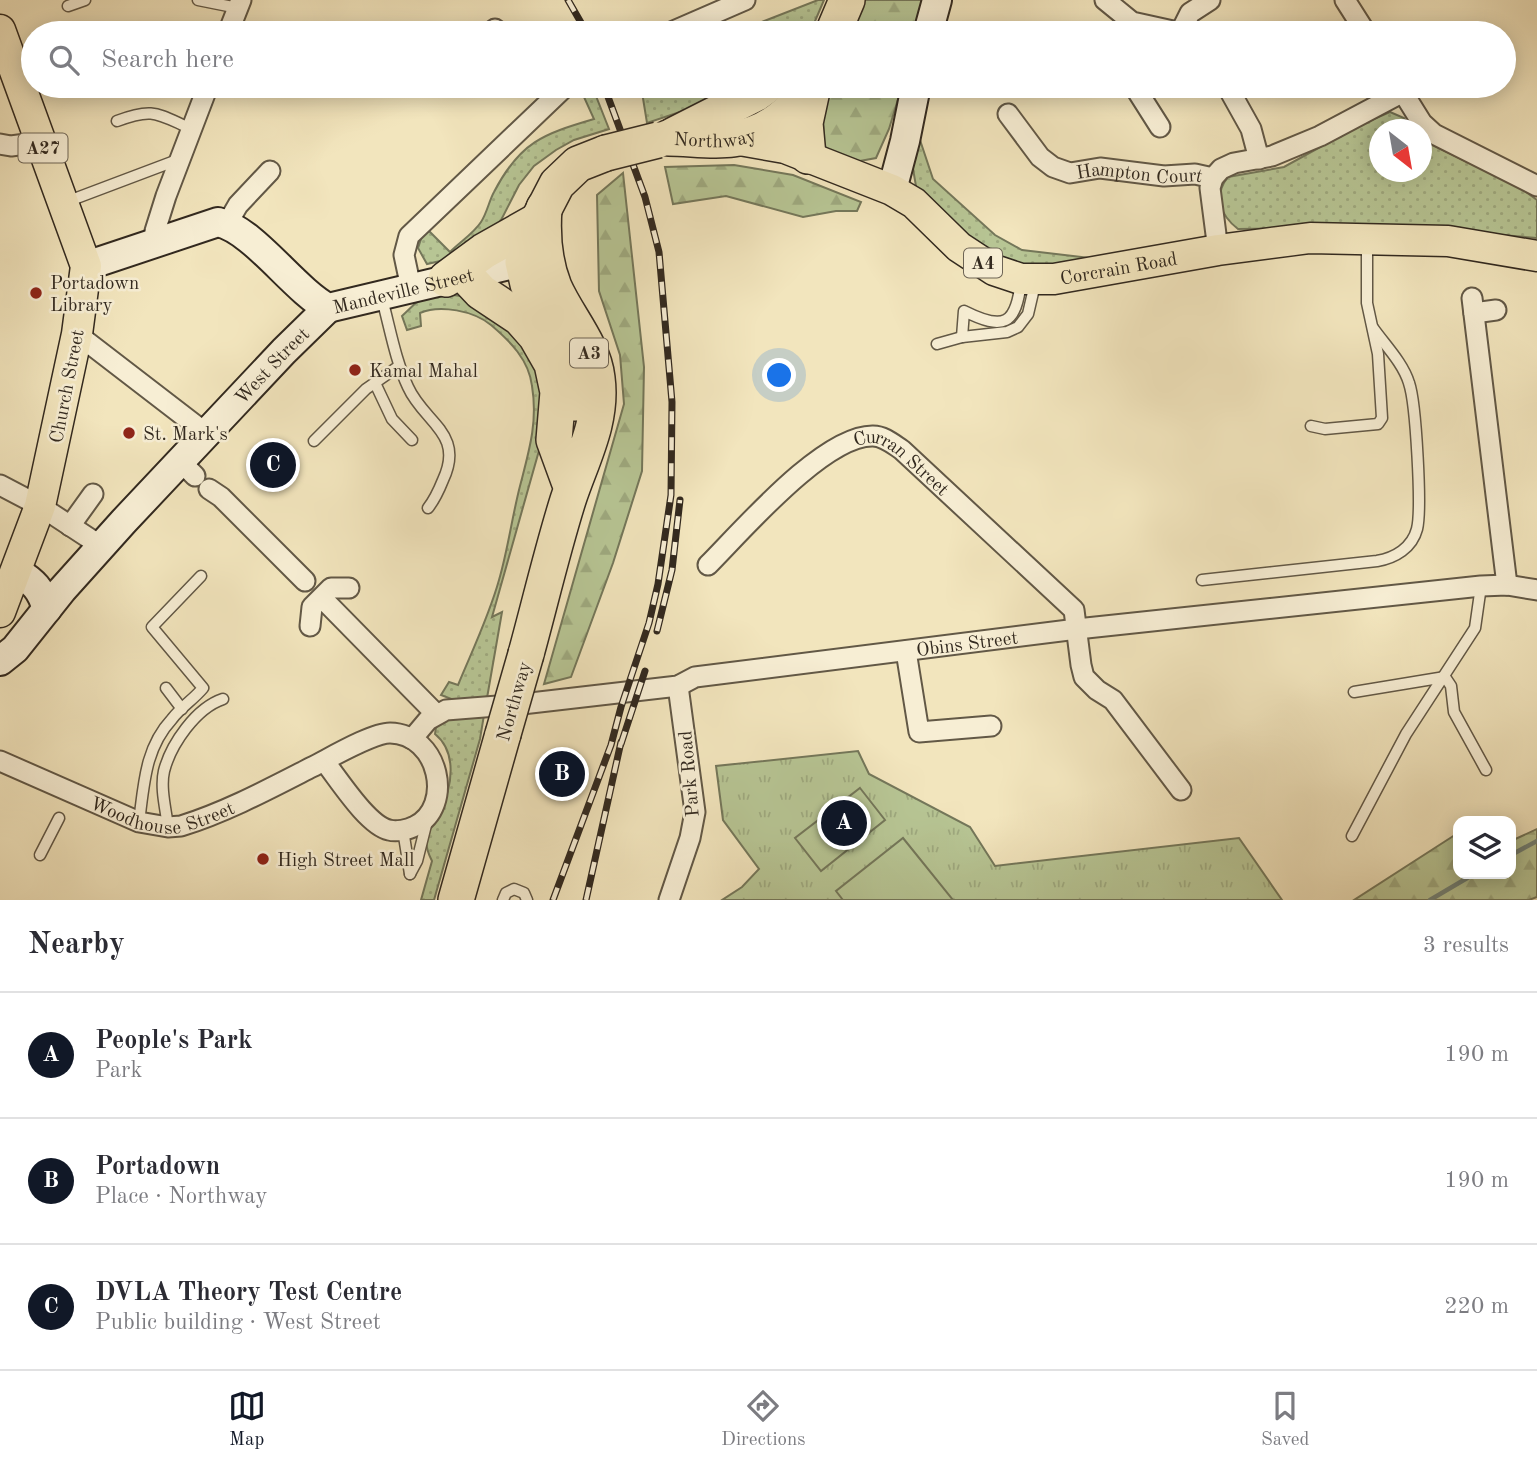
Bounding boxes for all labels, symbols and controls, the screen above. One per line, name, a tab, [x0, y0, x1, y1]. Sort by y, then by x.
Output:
search box	[21, 21, 1516, 98]
icon: search	[45, 41, 83, 79]
text: Search here	[101, 47, 234, 73]
north arrow	[1369, 119, 1432, 182]
street label: Northway	[673, 127, 759, 152]
road number: A27	[19, 134, 68, 162]
street label: Hampton Court	[1075, 161, 1204, 189]
road number: A4	[964, 248, 1002, 278]
street label: Corcrain Road	[1059, 250, 1179, 290]
street label: Mandeville Street	[331, 267, 476, 319]
place label: Portadown Library	[50, 275, 139, 316]
marker: Portadown Library	[28, 285, 44, 301]
street label: West Street	[232, 325, 314, 409]
street label: Church Street	[48, 328, 89, 445]
road number: A3	[570, 338, 608, 368]
your location	[762, 358, 796, 392]
marker: Kamal Mahal	[347, 362, 363, 378]
place label: Kamal Mahal	[369, 363, 478, 382]
marker: St. Mark's	[121, 425, 137, 441]
place label: St. Mark's	[143, 426, 228, 445]
street label: Curran Street	[852, 429, 951, 500]
pin: C	[250, 439, 296, 491]
street label: Obins Street	[915, 630, 1019, 661]
street label: Northway	[495, 660, 536, 744]
street label: Park Road	[677, 730, 704, 818]
pin: B	[539, 748, 585, 800]
street label: Woodhouse Street	[88, 787, 238, 813]
text: Woodhouse Street	[87, 795, 238, 839]
pin: A	[821, 797, 867, 849]
map controls	[1453, 816, 1516, 879]
button: layers	[1453, 816, 1516, 879]
marker: High Street Mall	[255, 851, 271, 867]
place label: High Street Mall	[277, 852, 414, 871]
text: Nearby	[28, 930, 125, 960]
text: 3 results	[1423, 934, 1509, 957]
text: People's Park	[95, 1028, 253, 1054]
text: A	[42, 1043, 60, 1066]
text: 190 m	[1444, 1043, 1509, 1066]
text: Park	[95, 1059, 142, 1082]
text: Portadown	[95, 1154, 220, 1180]
text: B	[43, 1169, 59, 1192]
text: 190 m	[1444, 1169, 1509, 1192]
text: Place · Northway	[95, 1185, 268, 1208]
text: DVLA Theory Test Centre	[95, 1280, 402, 1306]
text: C	[43, 1295, 59, 1318]
text: 220 m	[1444, 1295, 1509, 1318]
text: Public building · West Street	[95, 1311, 381, 1334]
tab: Map	[228, 1387, 266, 1452]
tab: Directions	[721, 1387, 806, 1452]
tab: Saved	[1261, 1387, 1309, 1452]

